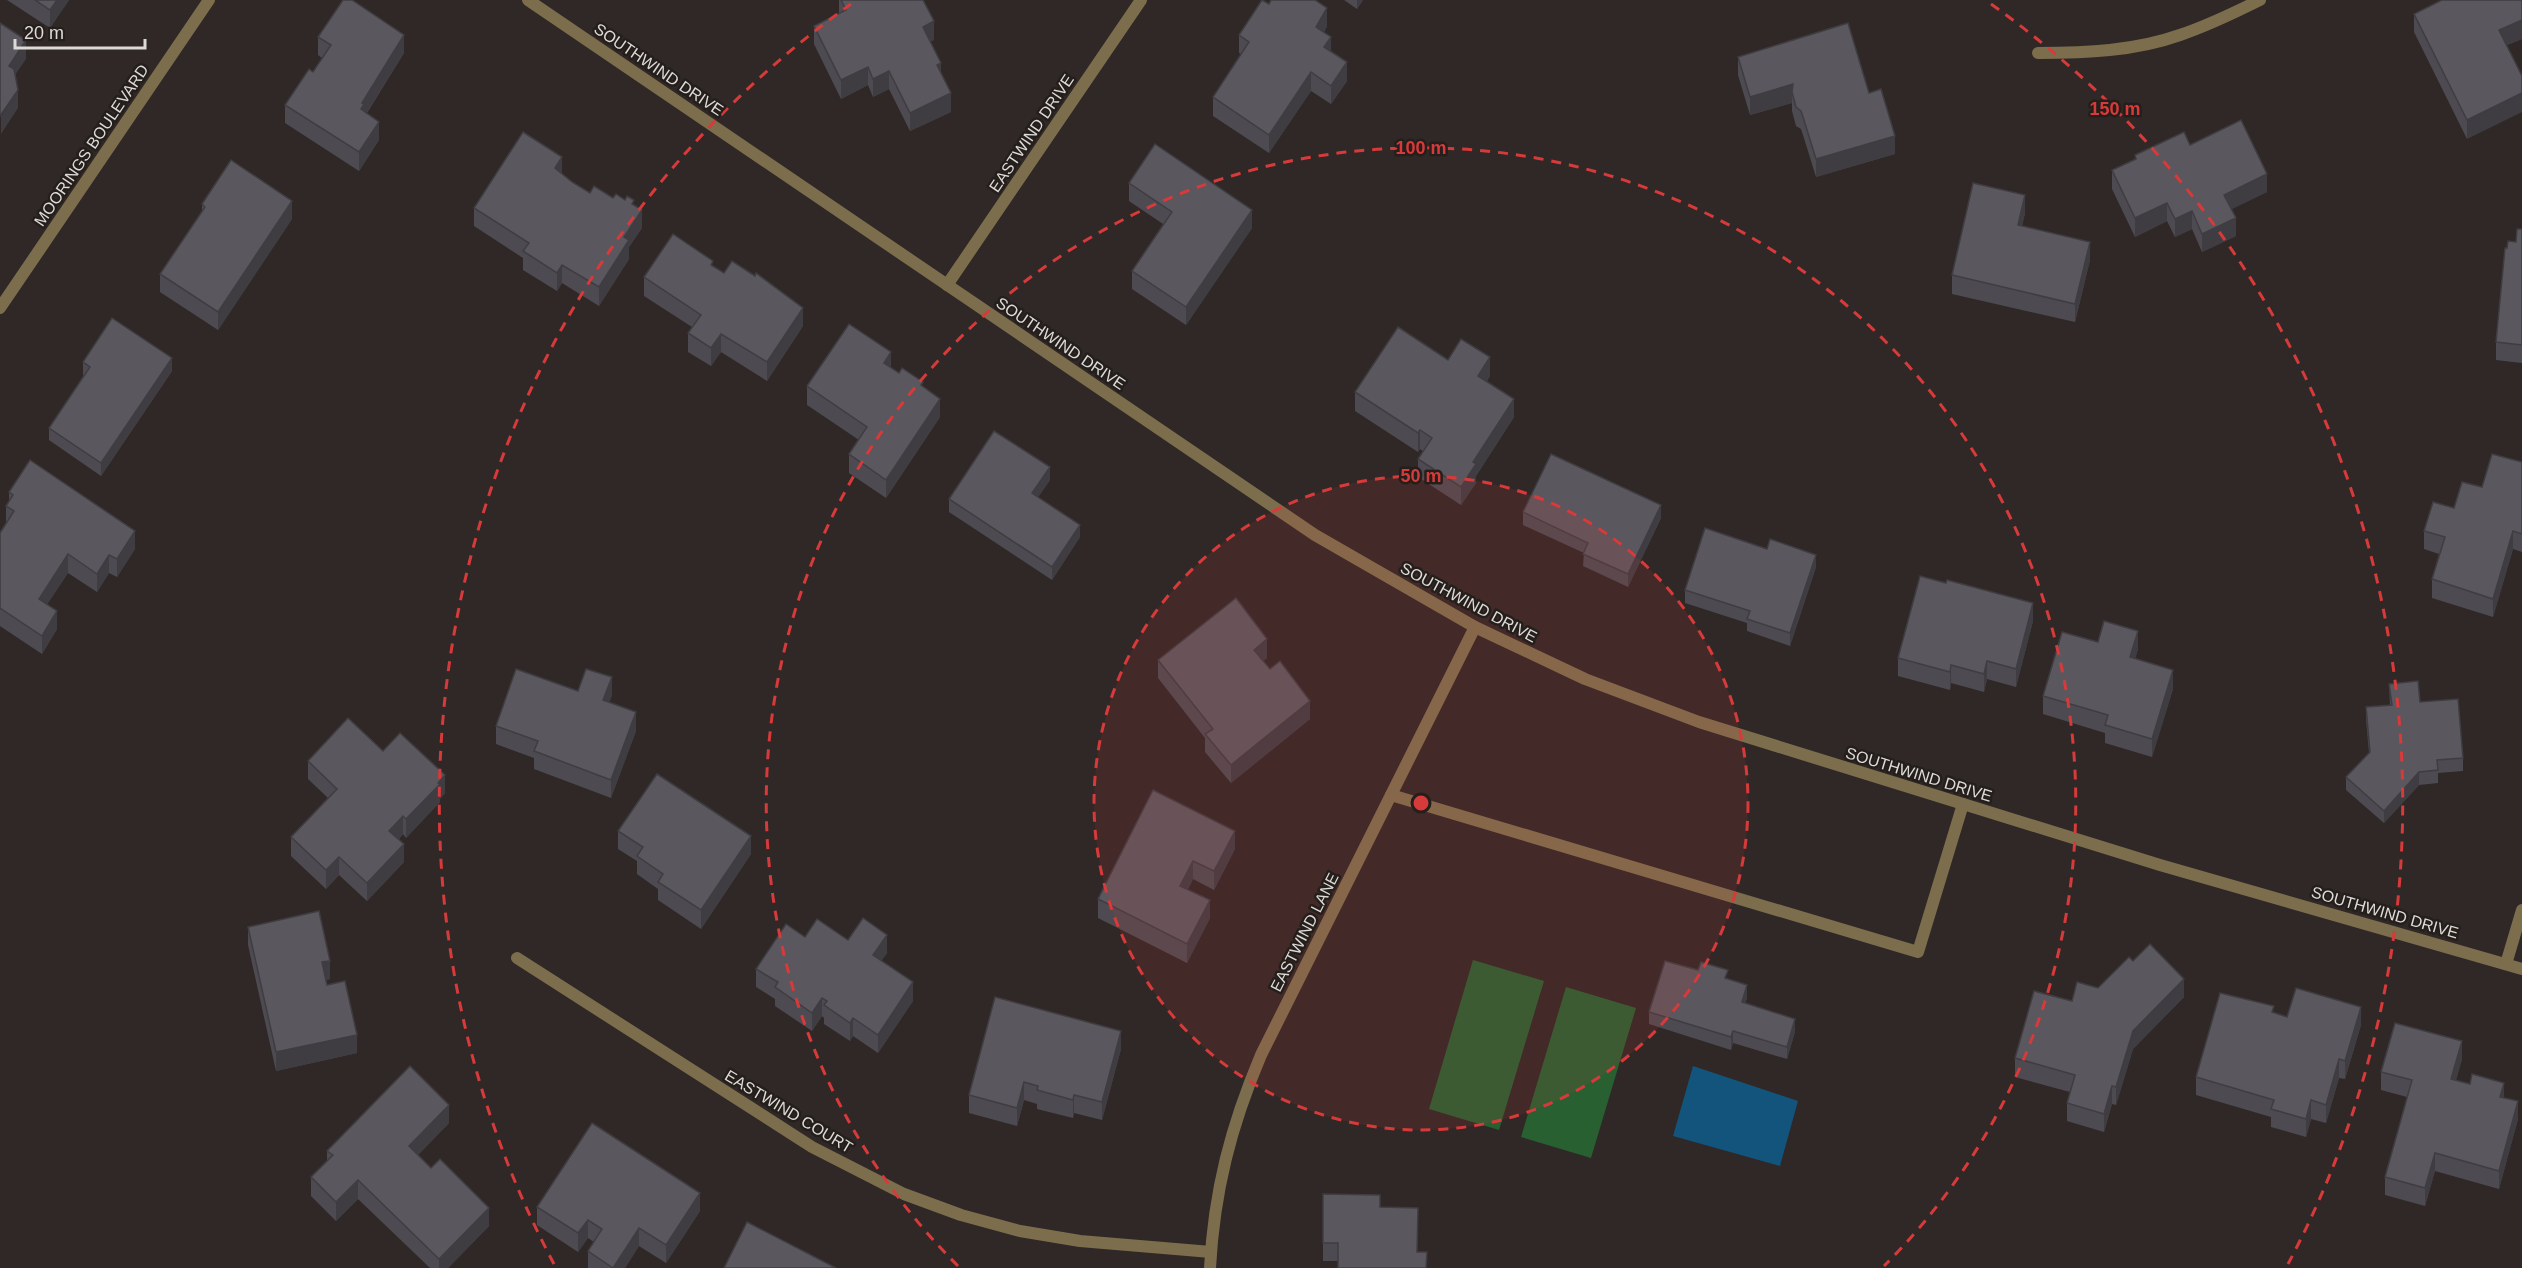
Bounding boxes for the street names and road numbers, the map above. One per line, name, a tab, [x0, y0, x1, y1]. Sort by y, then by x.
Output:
street label: SOUTHWIND DRIVE	[591, 20, 726, 119]
street label: MOORINGS BOULEVARD	[31, 61, 152, 229]
street label: EASTWIND DRIVE	[986, 71, 1077, 195]
street label: SOUTHWIND DRIVE	[993, 294, 1128, 393]
street label: SOUTHWIND DRIVE	[1398, 559, 1540, 646]
street label: SOUTHWIND DRIVE	[1844, 744, 1994, 805]
street label: EASTWIND LANE	[1267, 870, 1342, 994]
street label: SOUTHWIND DRIVE	[2309, 883, 2460, 942]
street label: EASTWIND COURT	[722, 1067, 856, 1156]

